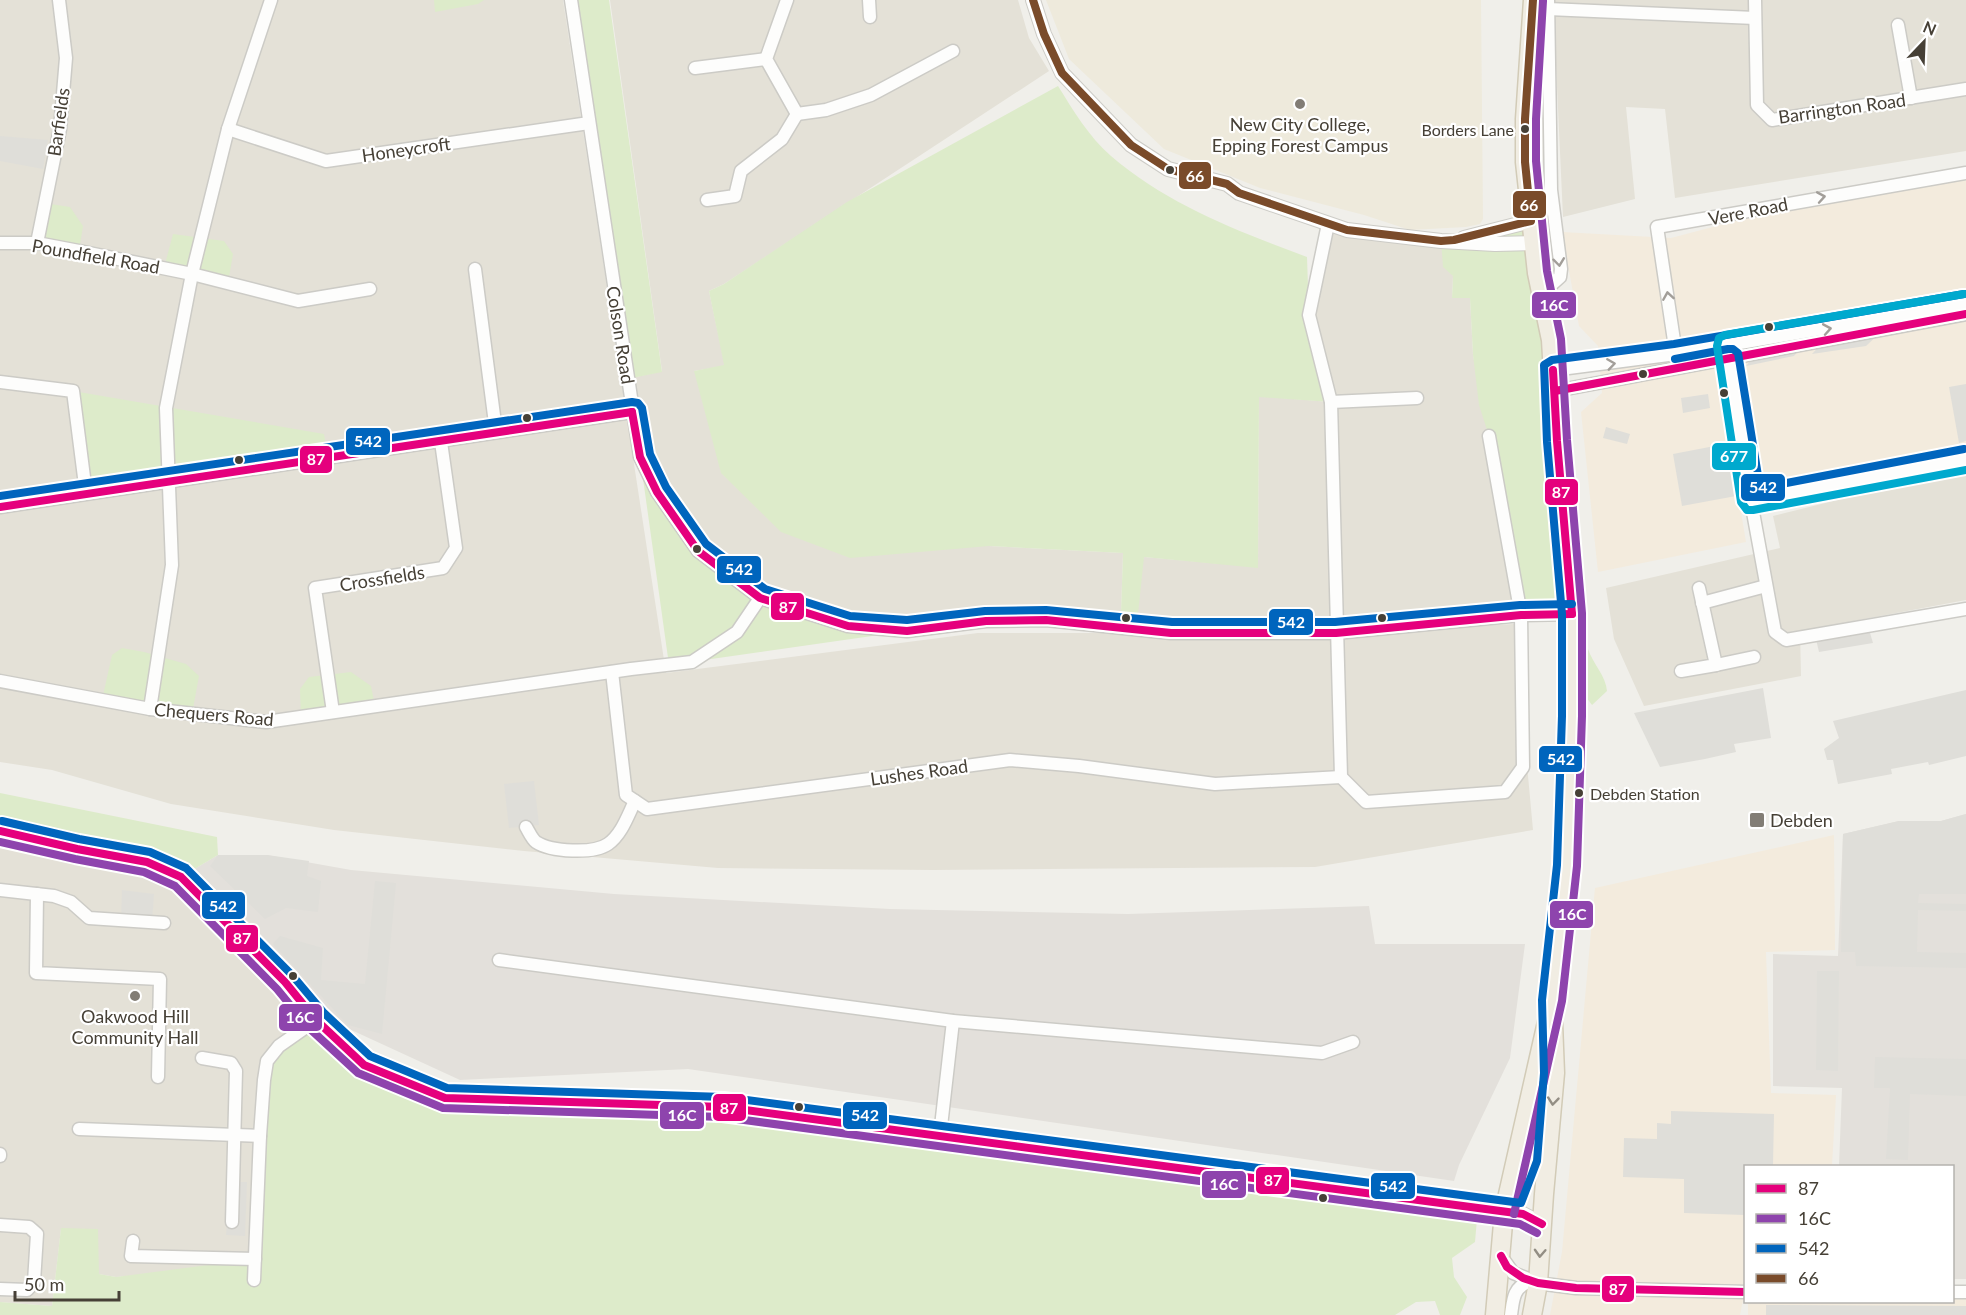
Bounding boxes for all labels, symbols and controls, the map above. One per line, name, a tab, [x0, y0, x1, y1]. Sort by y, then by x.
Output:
north arrow	[1894, 12, 1954, 72]
text: N	[1921, 17, 1939, 39]
street label: Barfields	[42, 86, 74, 158]
street label: Barrington Road	[1777, 88, 1907, 128]
marker: New City College, Epping Forest Campus	[1293, 97, 1307, 111]
place label: New City College, Epping Forest Campus	[1212, 113, 1388, 156]
place label: Borders Lane	[1421, 120, 1514, 139]
marker: Borders Lane	[1519, 123, 1531, 135]
street label: Honeycroft	[360, 132, 452, 166]
line badge: 66	[1178, 161, 1212, 190]
unlabelled marker	[1164, 164, 1176, 176]
text: 66	[1186, 166, 1204, 185]
line badge: 66	[1512, 190, 1547, 219]
one-way arrow	[1816, 192, 1825, 204]
street label: Vere Road	[1706, 193, 1790, 229]
text: 66	[1520, 195, 1538, 214]
street label: Poundfield Road	[30, 234, 162, 278]
one-way arrow	[1553, 257, 1565, 266]
street label: Colson Road	[602, 284, 640, 386]
line badge: 16C	[1531, 291, 1577, 319]
one-way arrow	[1662, 292, 1674, 301]
text: 16C	[1539, 295, 1569, 314]
unlabelled marker	[1763, 321, 1775, 333]
one-way arrow	[1823, 323, 1832, 335]
one-way arrow	[1607, 358, 1616, 370]
unlabelled marker	[1637, 368, 1649, 380]
unlabelled marker	[1718, 387, 1730, 399]
unlabelled marker	[521, 412, 533, 424]
line badge: 542	[345, 427, 391, 456]
text: 542	[354, 431, 382, 450]
line badge: 677	[1711, 442, 1757, 471]
line badge: 87	[299, 445, 333, 474]
text: 677	[1720, 446, 1748, 465]
text: 87	[307, 449, 325, 468]
unlabelled marker	[233, 454, 245, 466]
line badge: 542	[1740, 473, 1786, 502]
text: 542	[1749, 477, 1777, 496]
line badge: 87	[1544, 478, 1579, 506]
text: 87	[1552, 482, 1570, 501]
unlabelled marker	[691, 543, 703, 555]
line badge: 542	[716, 555, 762, 584]
text: 542	[725, 559, 753, 578]
street label: Crossfields	[338, 560, 426, 596]
line badge: 87	[770, 592, 805, 621]
text: 87	[779, 597, 797, 616]
line badge: 542	[1268, 608, 1314, 636]
unlabelled marker	[1120, 612, 1132, 624]
text: 542	[1277, 612, 1305, 631]
unlabelled marker	[1376, 612, 1388, 624]
street label: Chequers Road	[153, 698, 275, 730]
line badge: 542	[1538, 745, 1583, 773]
text: 542	[1547, 749, 1575, 768]
street label: Lushes Road	[869, 754, 969, 790]
place label: Debden Station	[1590, 784, 1700, 803]
marker: Debden Station	[1573, 787, 1585, 799]
place label: Debden	[1770, 809, 1833, 831]
marker: Debden	[1748, 811, 1766, 829]
line badge: 542	[201, 891, 246, 920]
text: 542	[209, 896, 237, 915]
line badge: 16C	[1549, 900, 1594, 929]
text: 16C	[1557, 904, 1587, 923]
line badge: 87	[225, 924, 259, 953]
text: 87	[233, 928, 251, 947]
unlabelled marker	[287, 970, 299, 982]
marker: Oakwood Hill Community Hall	[128, 989, 142, 1003]
line badge: 16C	[278, 1003, 323, 1032]
place label: Oakwood Hill Community Hall	[72, 1005, 198, 1048]
text: 16C	[285, 1007, 315, 1026]
line badge: 87	[712, 1093, 747, 1122]
one-way arrow	[1547, 1096, 1560, 1105]
text: 87	[720, 1098, 738, 1117]
line badge: 16C	[659, 1101, 705, 1130]
unlabelled marker	[793, 1101, 805, 1113]
line badge: 542	[842, 1101, 888, 1130]
text: 16C	[667, 1105, 697, 1124]
text: 542	[851, 1105, 879, 1124]
legend	[1744, 1165, 1954, 1303]
line badge: 87	[1255, 1166, 1290, 1195]
line badge: 16C	[1201, 1170, 1247, 1199]
text: 87	[1264, 1170, 1282, 1189]
line badge: 542	[1370, 1172, 1416, 1200]
text: 16C	[1209, 1174, 1239, 1193]
text: 542	[1379, 1176, 1407, 1195]
text: 87	[1798, 1177, 1819, 1199]
unlabelled marker	[1317, 1192, 1329, 1204]
text: 16C	[1798, 1207, 1831, 1229]
text: 542	[1798, 1237, 1829, 1259]
one-way arrow	[1533, 1249, 1546, 1258]
scale bar	[15, 1264, 118, 1302]
text: 66	[1798, 1267, 1819, 1289]
text: 50 m	[24, 1273, 64, 1295]
line badge: 87	[1601, 1275, 1635, 1303]
text: 87	[1609, 1279, 1627, 1298]

